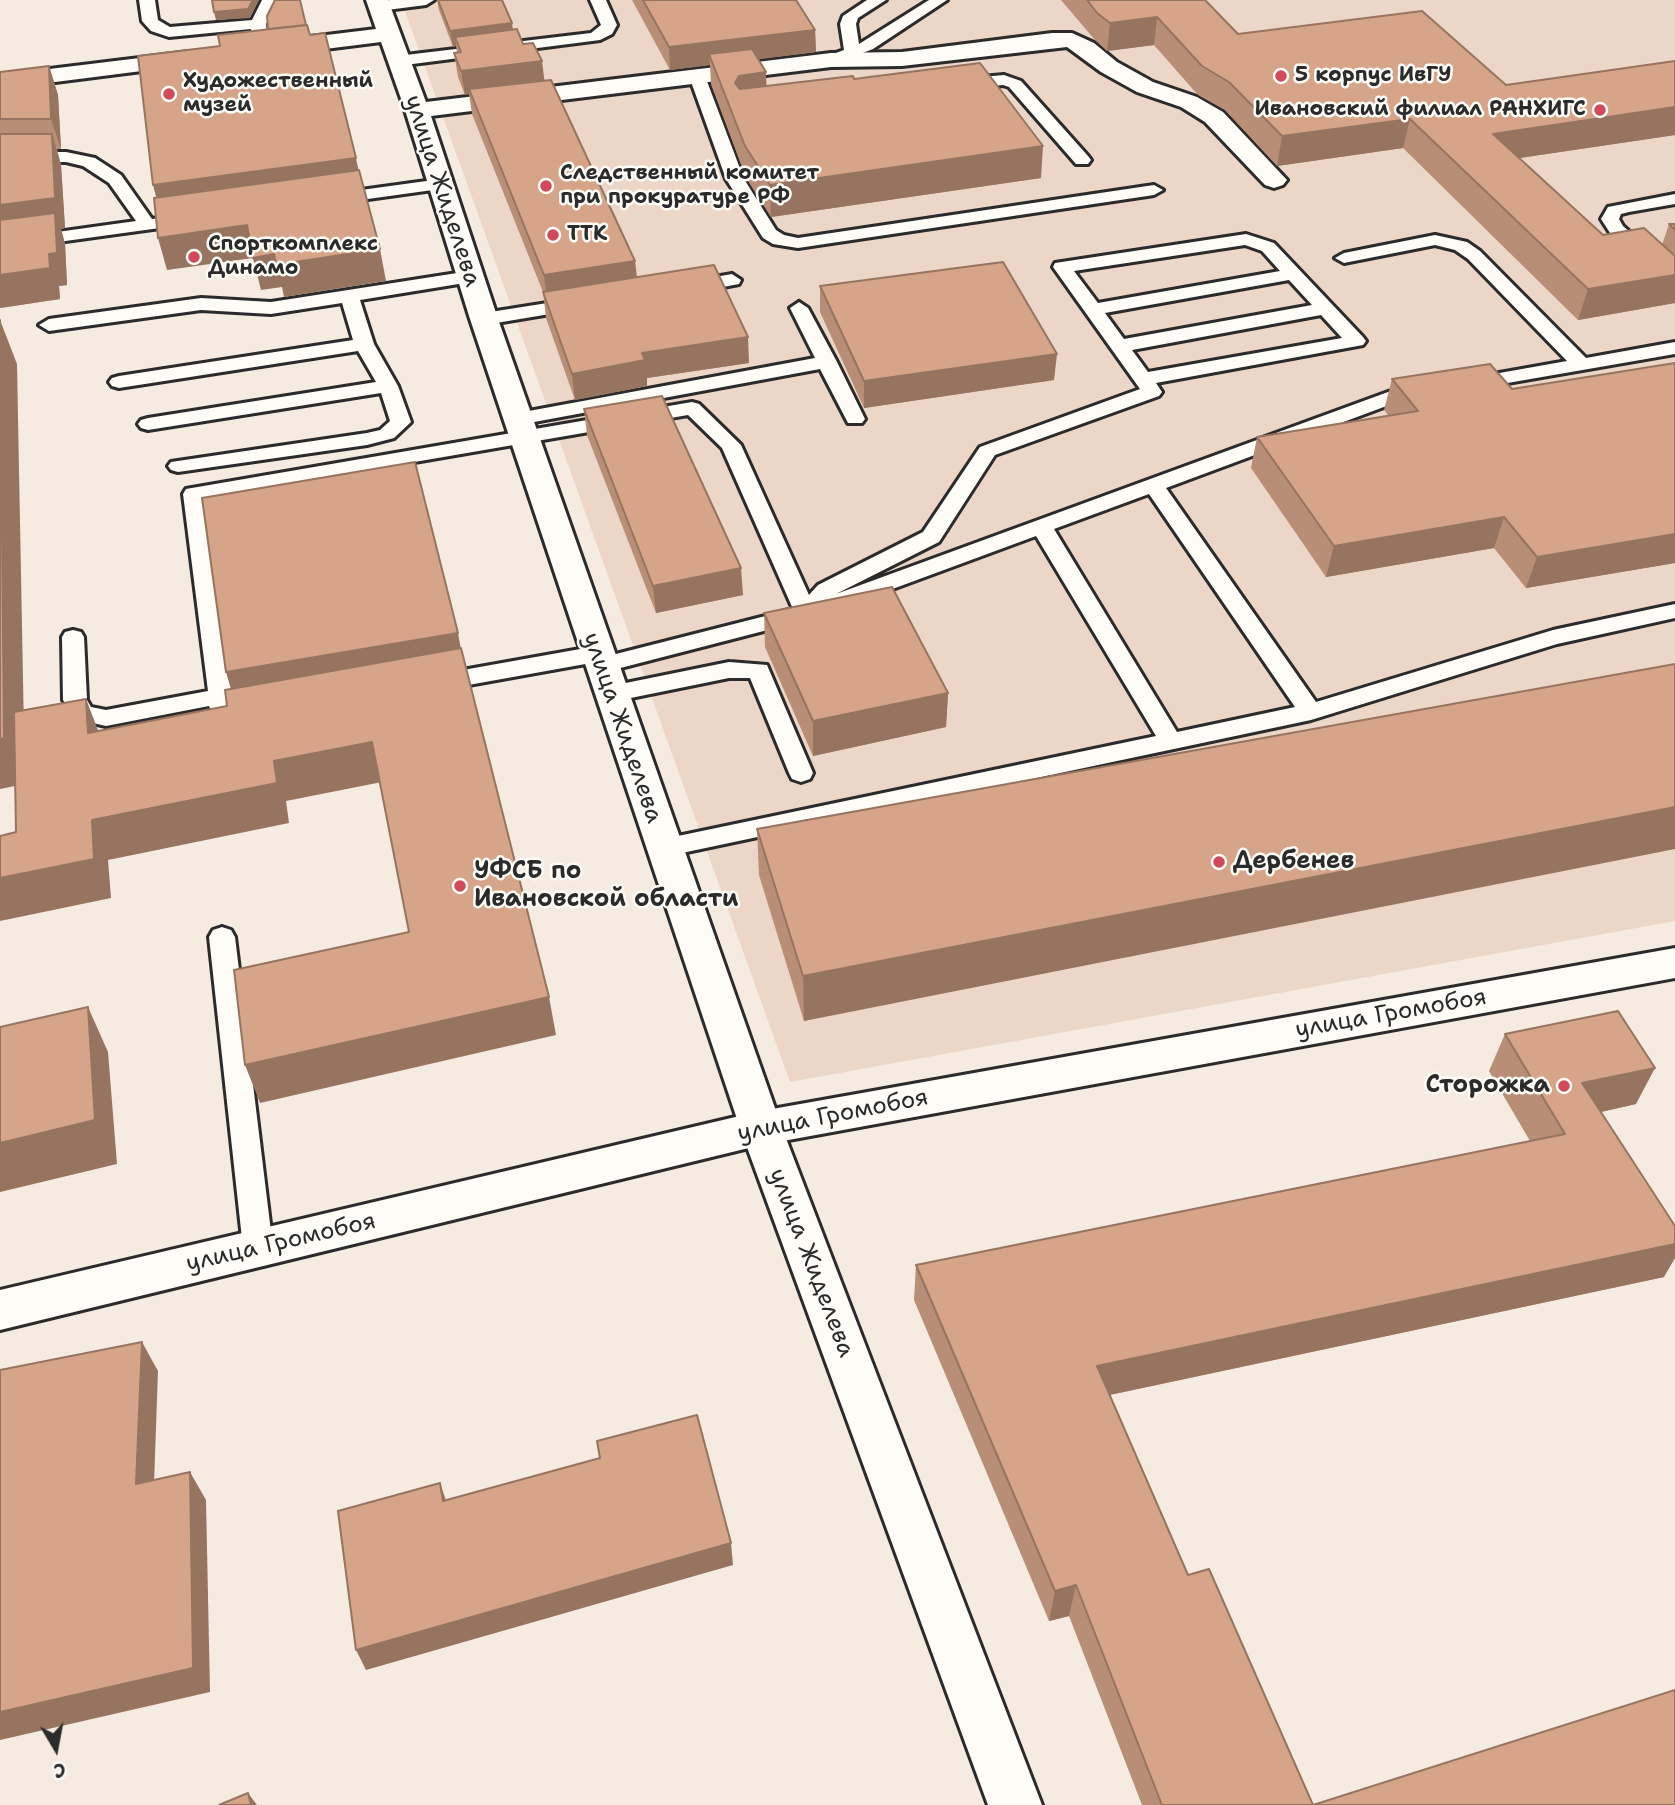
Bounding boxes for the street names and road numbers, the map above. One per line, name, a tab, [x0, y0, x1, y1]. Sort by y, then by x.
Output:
street label: улица Жиделева	[397, 92, 487, 290]
street label: улица Жиделева	[576, 629, 668, 827]
street label: улица Громобоя	[1293, 983, 1489, 1045]
street label: улица Громобоя	[735, 1083, 931, 1149]
street label: улица Жиделева	[762, 1165, 860, 1361]
street label: улица Громобоя	[183, 1207, 379, 1279]

